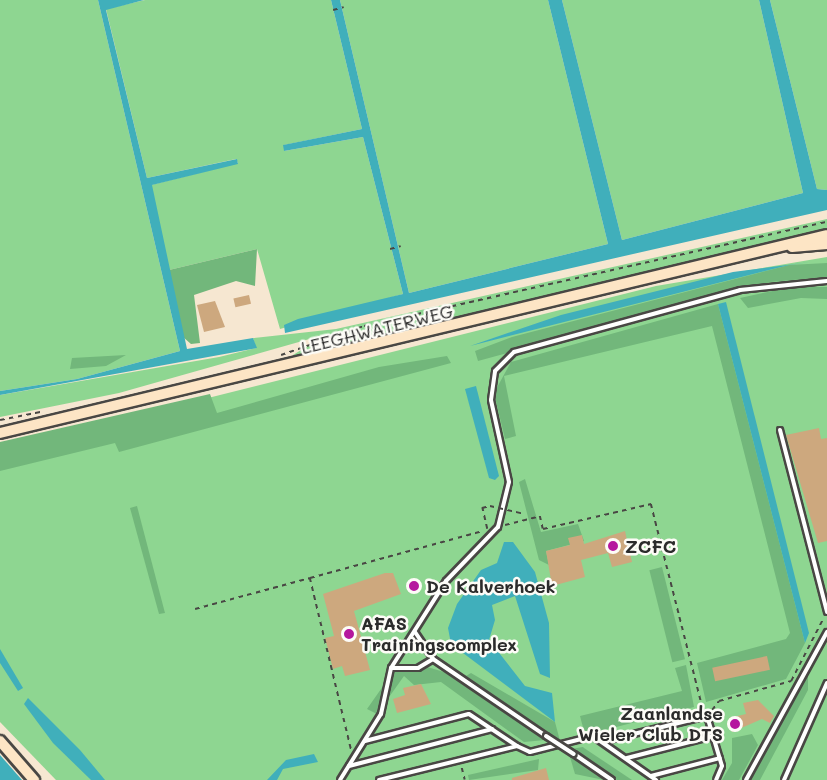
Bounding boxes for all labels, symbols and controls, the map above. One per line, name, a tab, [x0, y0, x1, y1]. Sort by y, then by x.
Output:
street label: LEEGHWATERWEG	[299, 300, 455, 358]
place label: ZCFC	[625, 535, 676, 557]
marker: ZCFC	[606, 539, 620, 553]
place label: De Kalverhoek	[426, 575, 556, 597]
marker: De Kalverhoek	[407, 579, 421, 593]
place label: AFAS Trainingscomplex	[361, 613, 517, 656]
marker: AFAS Trainingscomplex	[342, 627, 356, 641]
place label: Zaanlandse Wieler Club DTS	[578, 703, 723, 746]
marker: Zaanlandse Wieler Club DTS	[728, 717, 742, 731]

